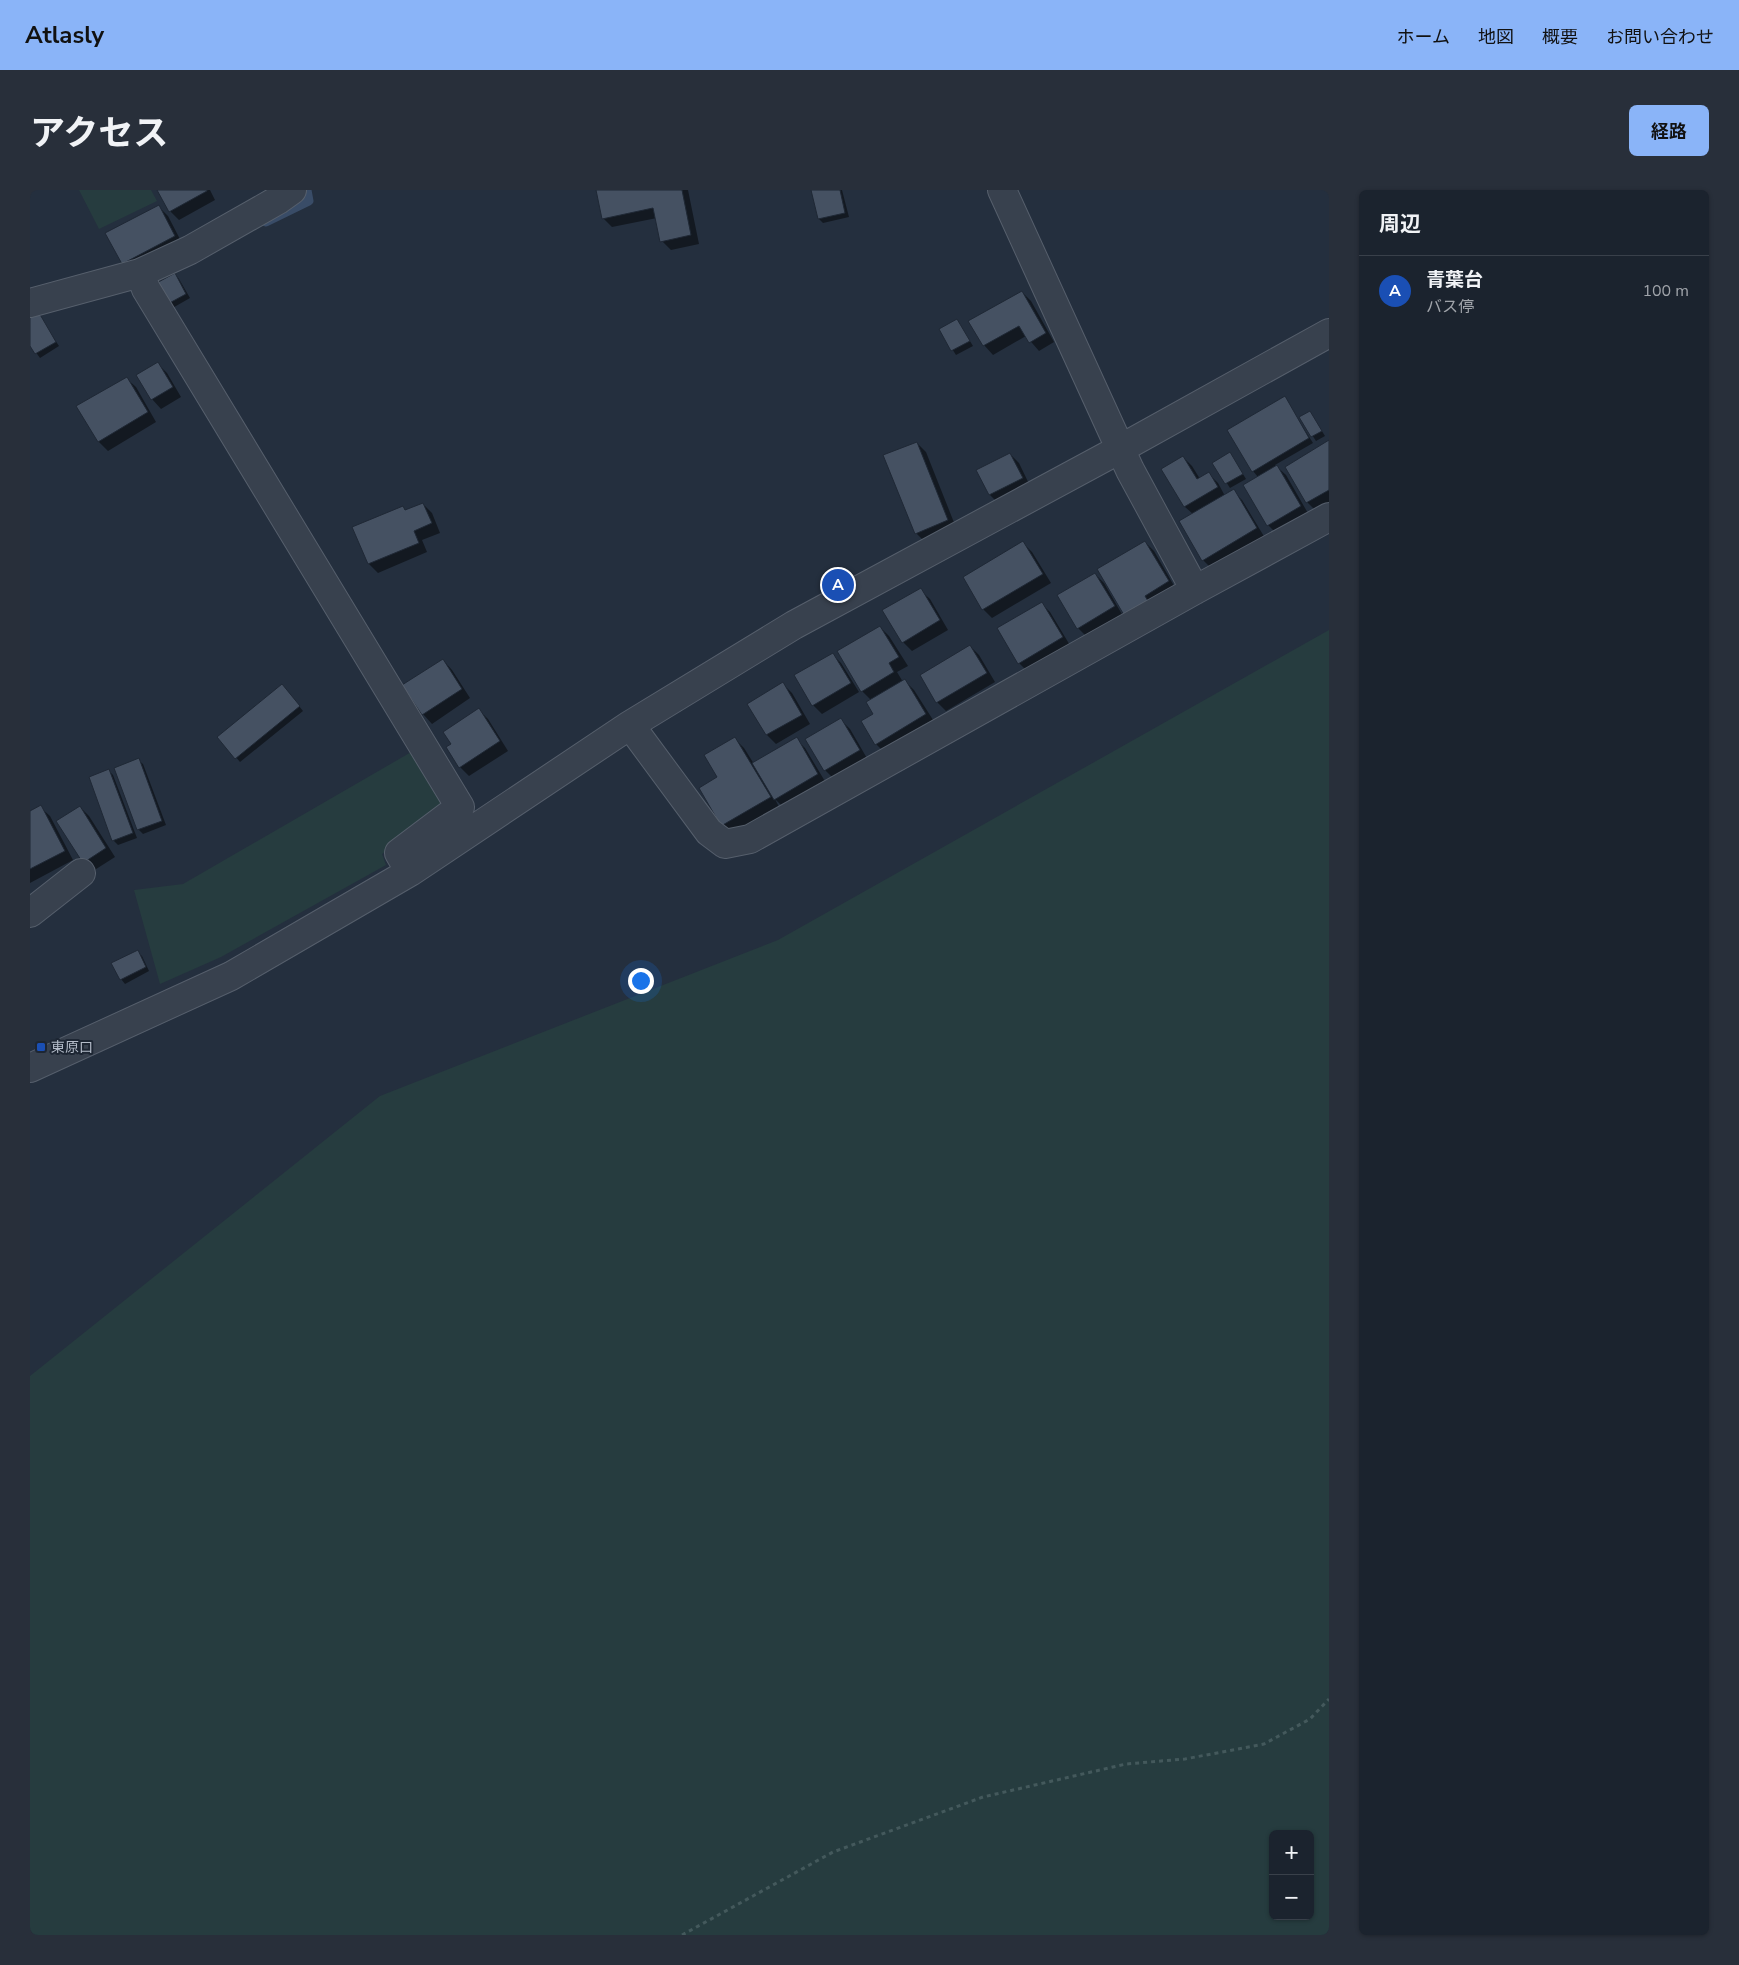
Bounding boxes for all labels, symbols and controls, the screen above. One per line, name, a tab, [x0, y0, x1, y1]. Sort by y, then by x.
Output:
text: Atlasly	[25, 19, 104, 51]
text: ホーム	[1397, 25, 1450, 49]
text: 地図	[1478, 25, 1514, 49]
text: 概要	[1542, 25, 1578, 49]
text: お問い合わせ	[1606, 25, 1714, 49]
button: 経路	[1629, 105, 1709, 156]
text: アクセス	[30, 110, 168, 157]
text: 周辺	[1379, 210, 1421, 238]
text: 青葉台	[1426, 267, 1483, 293]
text: A	[1389, 280, 1401, 302]
text: 100 m	[1642, 280, 1689, 302]
text: バス停	[1426, 296, 1474, 318]
pin: A	[822, 566, 854, 604]
your location	[628, 968, 654, 994]
place label: 東原口	[51, 1038, 93, 1057]
marker: 東原口	[35, 1041, 47, 1053]
map controls	[1269, 1830, 1314, 1920]
button: +	[1269, 1830, 1314, 1875]
button: −	[1269, 1875, 1314, 1920]

